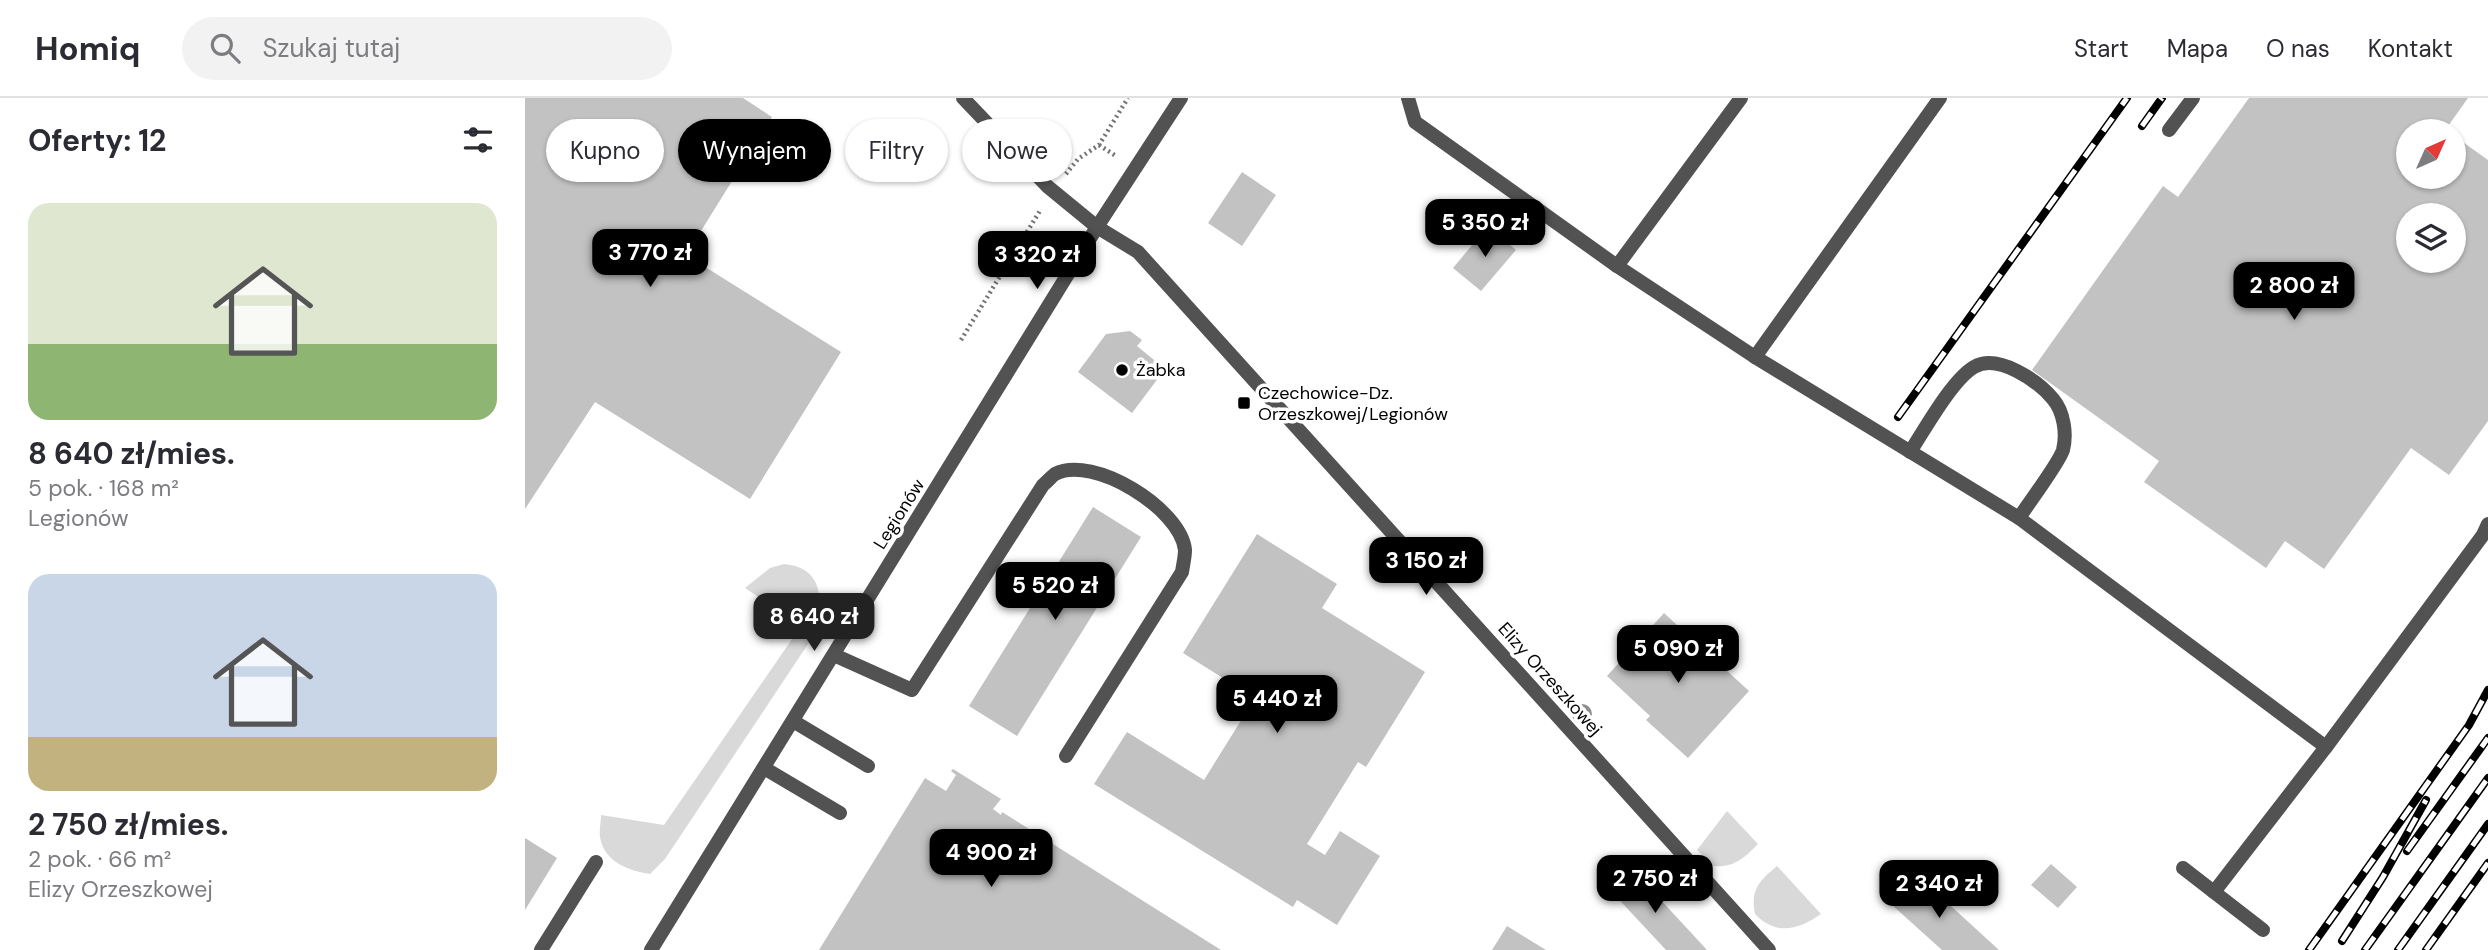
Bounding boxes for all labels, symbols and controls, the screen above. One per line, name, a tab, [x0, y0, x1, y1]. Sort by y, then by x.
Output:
search box	[182, 17, 672, 80]
text: Homiq	[35, 27, 140, 70]
icon: search	[206, 29, 244, 67]
text: Szukaj tutaj	[262, 31, 400, 65]
text: Start	[2074, 33, 2129, 64]
text: Mapa	[2167, 33, 2228, 64]
text: O nas	[2266, 33, 2330, 64]
text: Kontakt	[2368, 33, 2453, 64]
chip: Kupno	[546, 119, 664, 182]
chip: Wynajem	[678, 119, 831, 182]
chip: Filtry	[845, 119, 948, 182]
chip: Nowe	[962, 119, 1072, 182]
north arrow	[2396, 119, 2466, 189]
map controls	[2396, 119, 2466, 273]
text: Oferty: 12	[28, 121, 166, 160]
icon: filters	[459, 121, 497, 159]
pin: 5 350 zł	[1413, 200, 1557, 259]
button: layers	[2396, 203, 2466, 273]
text: 5 350 zł	[1441, 207, 1529, 237]
pin: 3 770 zł	[578, 230, 722, 289]
pin: 3 320 zł	[965, 232, 1109, 291]
text: 3 770 zł	[608, 237, 692, 267]
text: 3 320 zł	[994, 239, 1080, 269]
icon: home	[200, 248, 326, 374]
pin: 2 800 zł	[2222, 262, 2366, 322]
text: 2 800 zł	[2249, 270, 2339, 300]
place label: Żabka	[1136, 358, 1186, 382]
marker: Żabka	[1114, 362, 1130, 378]
place label: Czechowice-Dz. Orzeszkowej/Legionów	[1258, 381, 1448, 426]
marker: Czechowice-Dz. Orzeszkowej/Legionów	[1236, 395, 1252, 411]
text: 8 640 zł/mies.	[28, 434, 235, 473]
text: 5 pok. · 168 m²	[28, 473, 179, 503]
street label: Legionów	[868, 474, 930, 554]
text: Legionów	[28, 503, 129, 533]
pin: 3 150 zł	[1354, 538, 1498, 597]
text: 3 150 zł	[1385, 545, 1467, 575]
pin: 5 520 zł	[983, 562, 1127, 622]
text: 5 520 zł	[1012, 570, 1098, 600]
pin: 8 640 zł	[742, 594, 886, 653]
text: 8 640 zł	[769, 601, 859, 631]
street label: Elizy Orzeszkowej	[1493, 617, 1607, 741]
icon: home	[200, 619, 326, 745]
pin: 5 090 zł	[1606, 626, 1750, 685]
text: 5 090 zł	[1633, 633, 1723, 663]
pin: 5 440 zł	[1205, 676, 1349, 735]
text: 5 440 zł	[1232, 683, 1322, 713]
text: 2 750 zł/mies.	[28, 805, 228, 844]
pin: 4 900 zł	[919, 830, 1063, 889]
text: 4 900 zł	[946, 837, 1036, 867]
text: 2 pok. · 66 m²	[28, 844, 171, 874]
pin: 2 750 zł	[1583, 856, 1727, 915]
pin: 2 340 zł	[1867, 860, 2011, 920]
text: 2 750 zł	[1613, 863, 1697, 893]
text: 2 340 zł	[1895, 868, 1983, 898]
text: Elizy Orzeszkowej	[28, 874, 213, 904]

